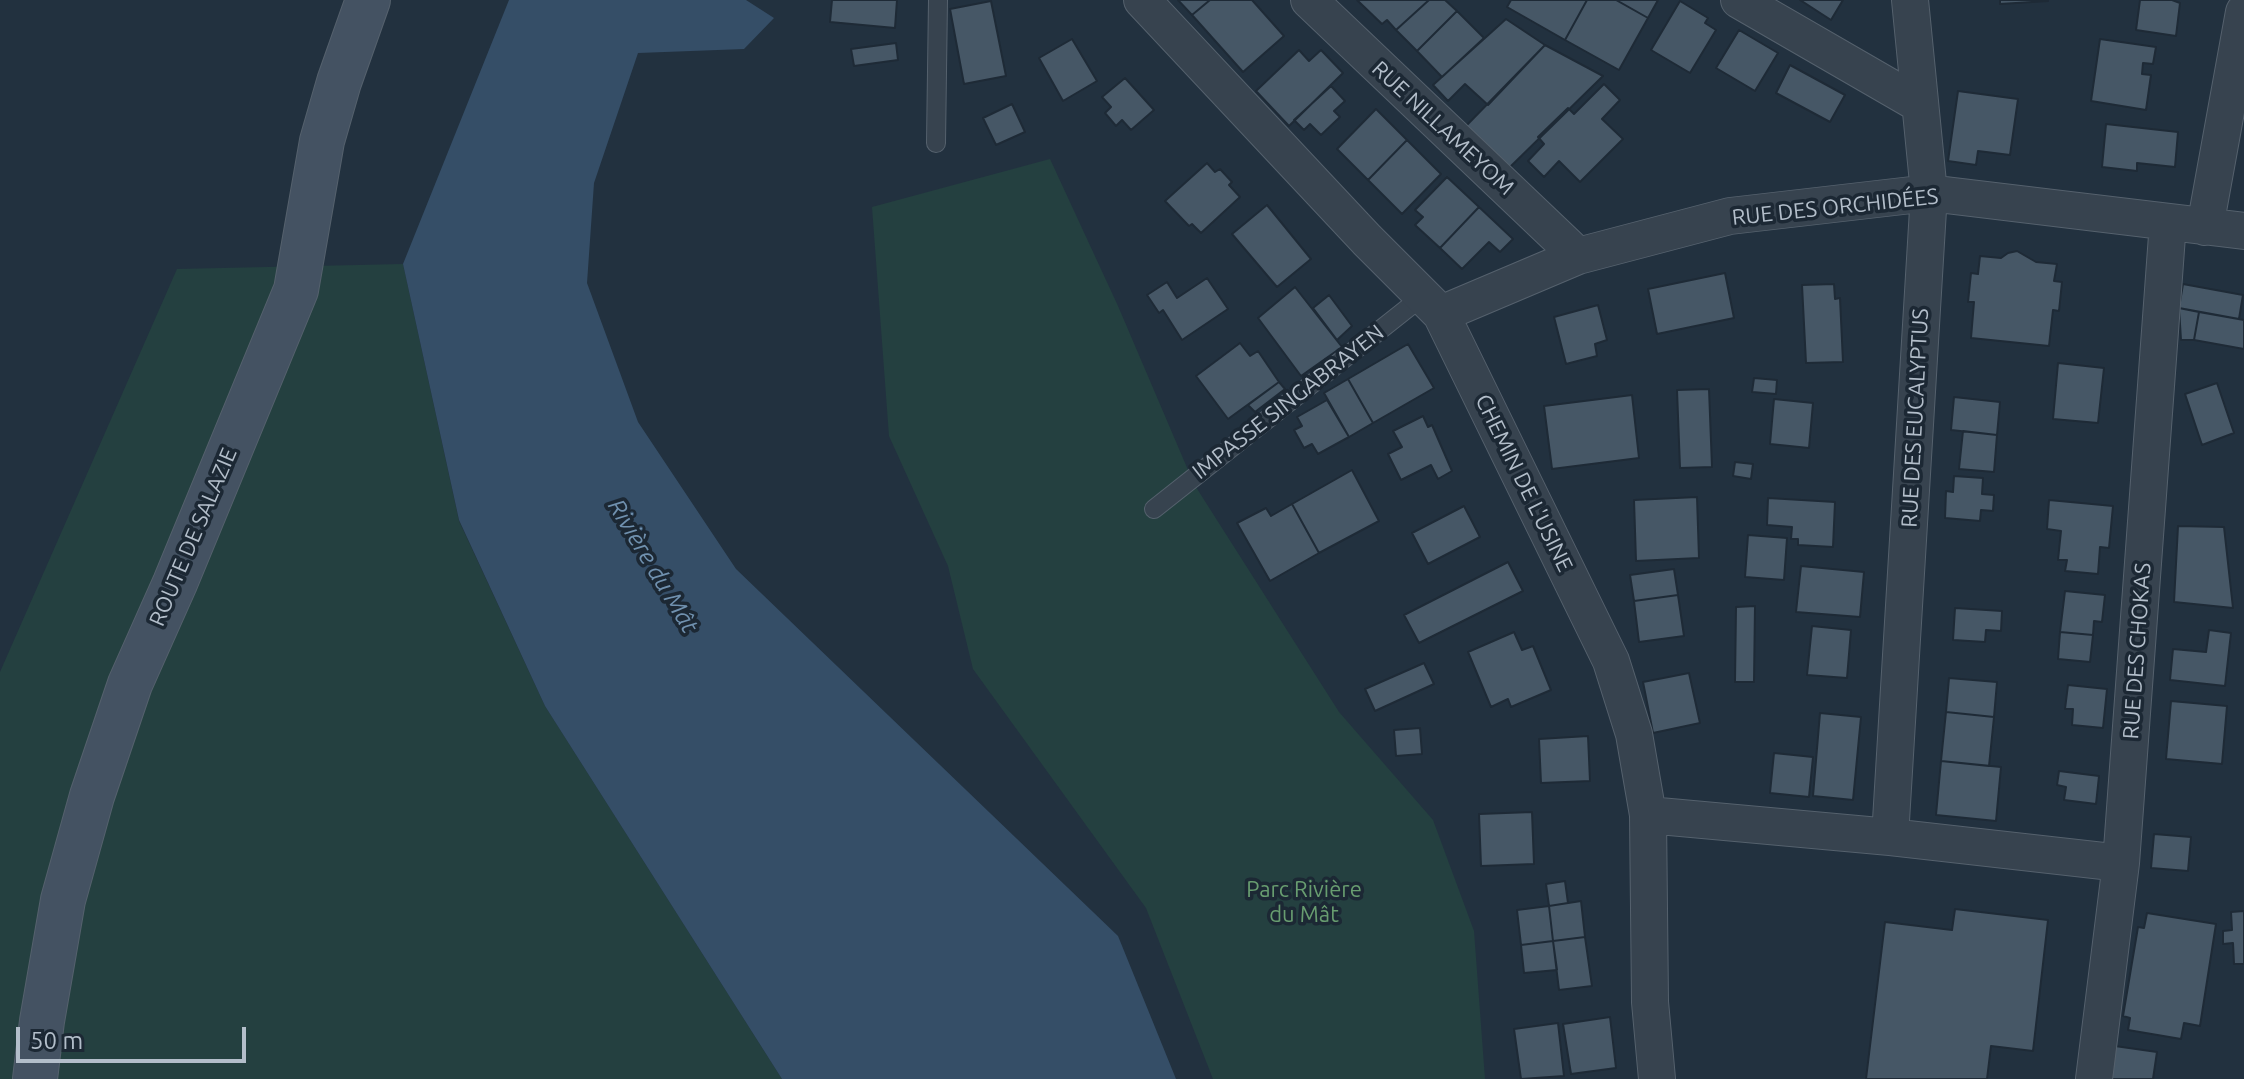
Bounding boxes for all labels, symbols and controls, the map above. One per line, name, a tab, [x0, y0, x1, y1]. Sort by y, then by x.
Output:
street label: RUE NILLAMEYOM	[1367, 55, 1519, 201]
street label: RUE DES ORCHIDÉES	[1731, 183, 1939, 231]
street label: RUE DES EUCALYPTUS	[1896, 308, 1934, 528]
street label: IMPASSE SINGABRAYEN	[1187, 319, 1389, 485]
street label: CHEMIN DE L'USINE	[1470, 390, 1578, 576]
street label: ROUTE DE SALAZIE	[144, 444, 242, 630]
water label: Rivière du Mât	[602, 494, 704, 638]
street label: RUE DES CHOKAS	[2118, 562, 2156, 740]
park label: Parc Rivière du Mât	[1246, 877, 1362, 928]
scale bar	[20, 1011, 250, 1061]
text: 50 m	[30, 1027, 83, 1054]

